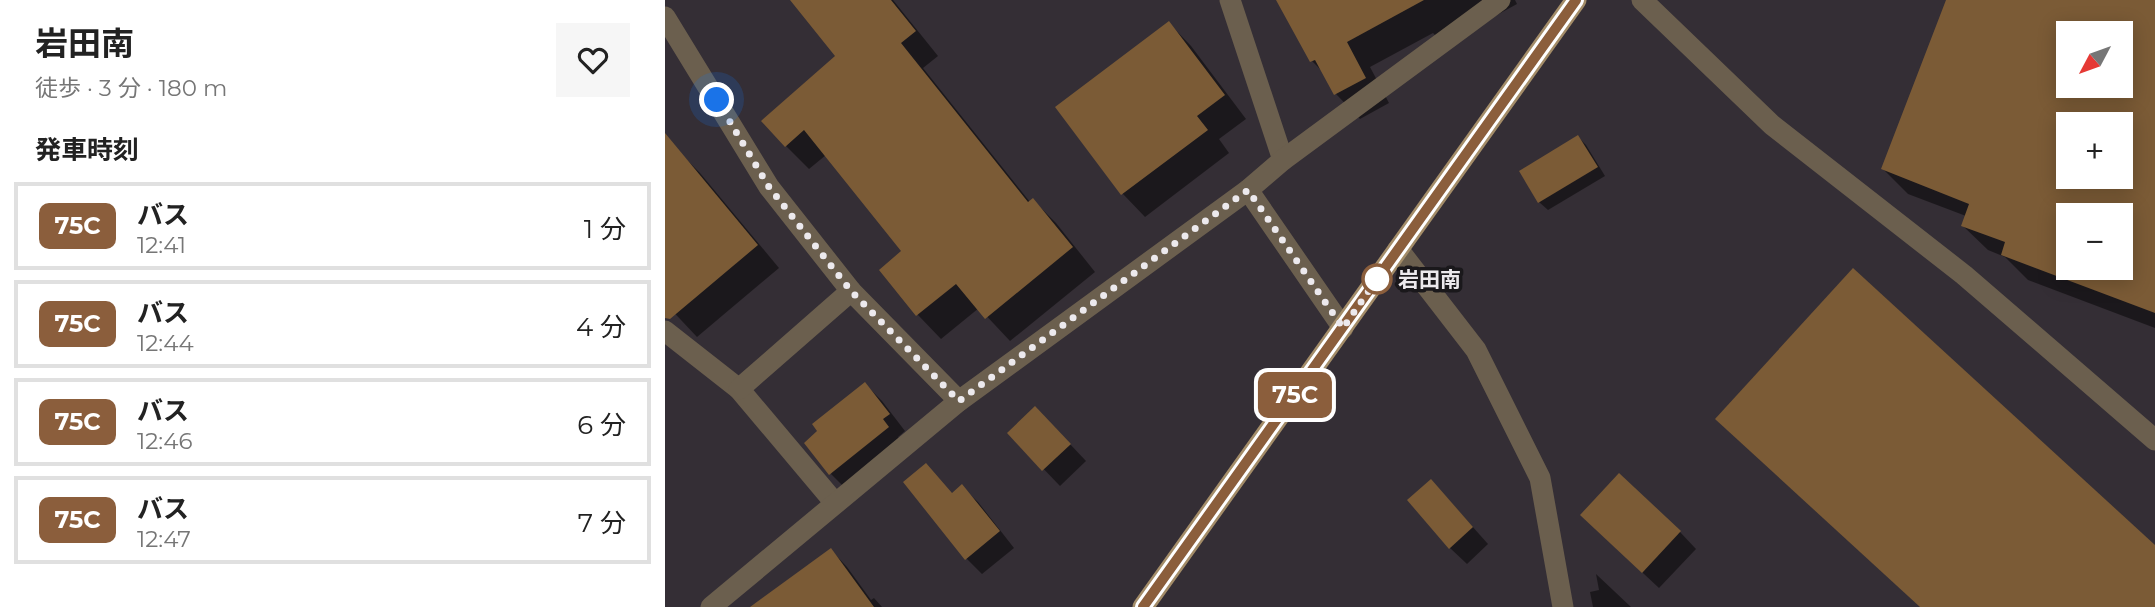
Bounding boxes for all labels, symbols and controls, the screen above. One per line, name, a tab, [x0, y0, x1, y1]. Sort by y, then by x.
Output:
north arrow	[2056, 21, 2133, 98]
map controls	[2056, 21, 2133, 280]
text: 岩田南	[35, 23, 134, 63]
button: heart	[556, 23, 630, 97]
text: 徒歩 · 3 分 · 180 m	[35, 74, 227, 102]
your location	[699, 82, 734, 117]
button: +	[2056, 112, 2133, 189]
text: 発車時刻	[35, 134, 139, 166]
text: バス	[137, 199, 189, 231]
button: −	[2056, 203, 2133, 280]
text: 75C	[54, 211, 101, 240]
text: 1 分	[584, 213, 626, 245]
text: 12:41	[137, 231, 186, 259]
marker: 岩田南	[1362, 264, 1392, 294]
place label: 岩田南	[1398, 267, 1461, 292]
text: バス	[137, 297, 189, 329]
text: 75C	[54, 309, 101, 338]
text: 4 分	[576, 311, 626, 343]
text: 12:44	[137, 329, 194, 357]
line badge: 75C	[1255, 372, 1335, 418]
text: 75C	[1272, 380, 1318, 409]
text: バス	[137, 395, 189, 427]
text: 75C	[54, 407, 101, 436]
text: 6 分	[577, 409, 626, 441]
text: 12:46	[137, 427, 192, 455]
text: バス	[137, 493, 189, 525]
text: 75C	[54, 505, 101, 534]
text: 7 分	[578, 507, 626, 539]
text: 12:47	[137, 525, 191, 553]

